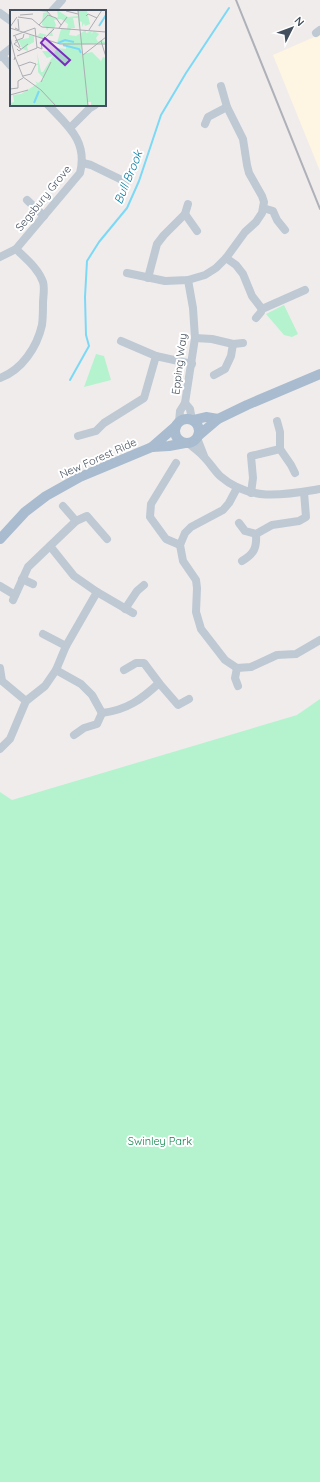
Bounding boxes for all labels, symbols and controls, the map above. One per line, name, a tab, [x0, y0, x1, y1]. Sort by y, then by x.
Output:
north arrow	[272, 8, 312, 48]
inset map	[10, 10, 106, 106]
text: N	[292, 14, 307, 29]
water label: Bull Brook	[110, 147, 146, 206]
street label: Segsbury Grove	[12, 162, 74, 234]
street label: Epping Way	[168, 333, 190, 395]
street label: New Forest Ride	[57, 435, 139, 481]
park label: Swinley Park	[128, 1134, 192, 1148]

